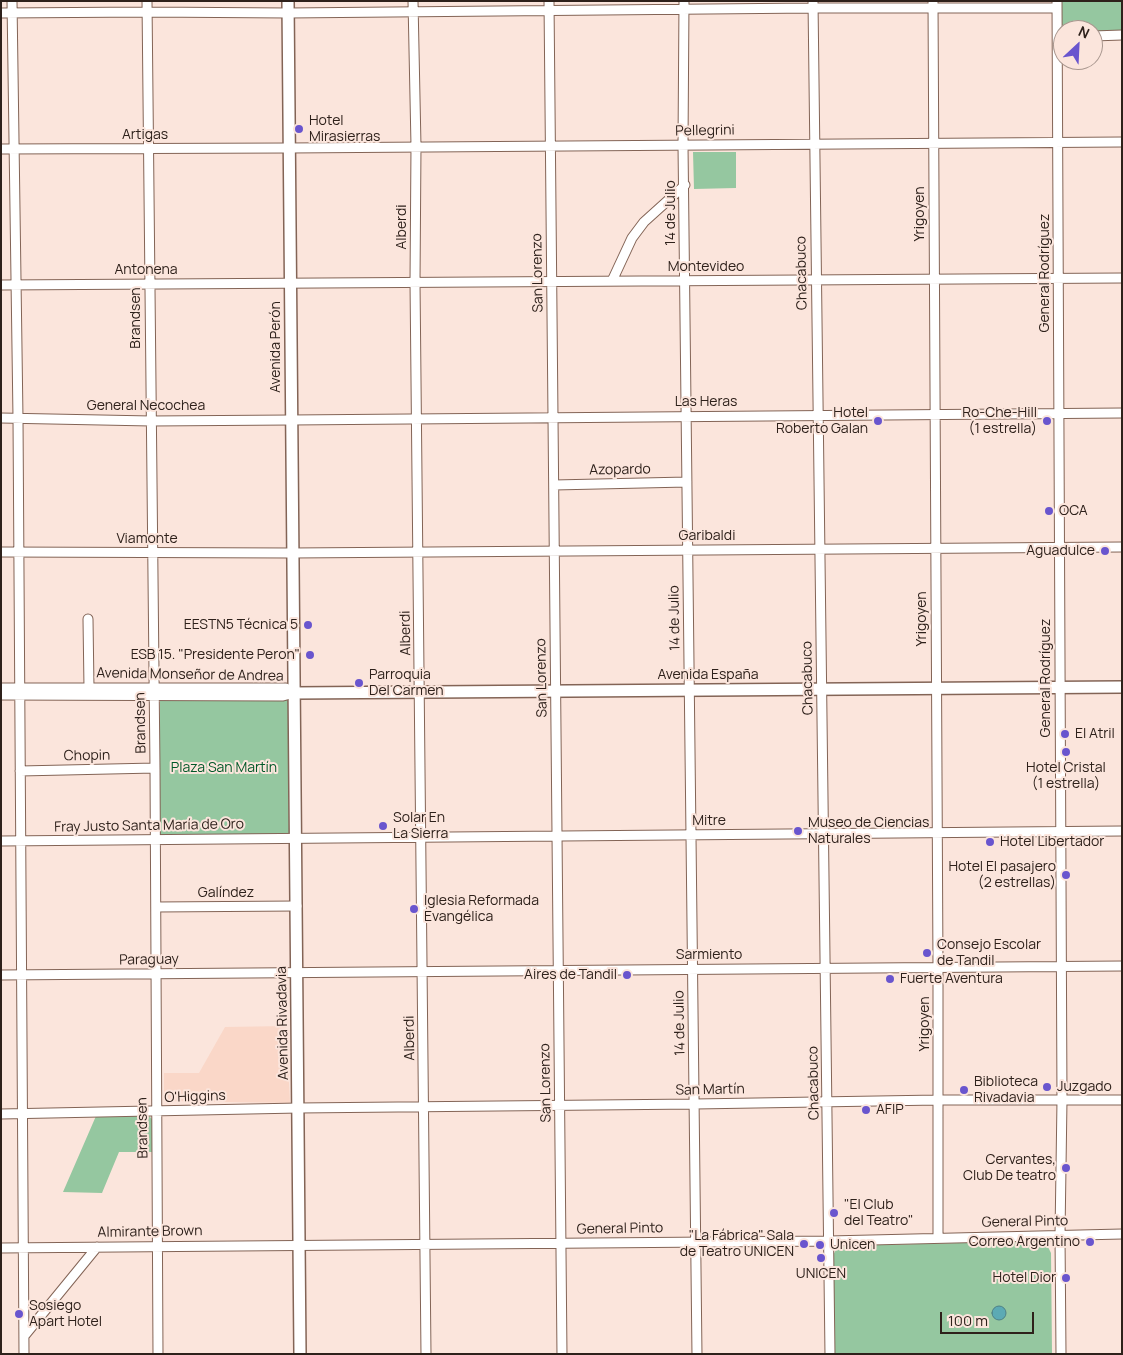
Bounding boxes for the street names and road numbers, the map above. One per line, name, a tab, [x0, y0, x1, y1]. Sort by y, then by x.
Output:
street label: Pellegrini	[675, 122, 735, 140]
street label: Artigas	[122, 127, 168, 143]
street label: 14 de Julio	[663, 180, 679, 246]
street label: Yrigoyen	[912, 186, 928, 242]
street label: Alberdi	[394, 204, 410, 250]
street label: General Rodríguez	[1037, 214, 1053, 332]
street label: San Lorenzo	[529, 233, 547, 313]
street label: Chacabuco	[793, 236, 811, 310]
street label: Montevideo	[668, 259, 744, 275]
street label: Antonena	[114, 262, 178, 278]
street label: Brandsen	[128, 287, 144, 349]
street label: Avenida Perón	[268, 301, 284, 393]
street label: Las Heras	[675, 394, 737, 410]
street label: General Necochea	[87, 398, 205, 414]
street label: Azopardo	[589, 461, 651, 479]
street label: Garibaldi	[679, 528, 735, 544]
street label: Viamonte	[116, 531, 178, 547]
street label: 14 de Julio	[666, 585, 684, 651]
street label: Yrigoyen	[914, 591, 930, 647]
street label: Alberdi	[397, 610, 415, 656]
street label: General Rodríguez	[1038, 619, 1054, 737]
street label: San Lorenzo	[533, 638, 551, 718]
street label: Chacabuco	[799, 641, 817, 715]
street label: Avenida Monseñor de Andrea	[96, 665, 284, 685]
street label: Avenida España	[657, 667, 759, 683]
street label: Brandsen	[132, 692, 150, 754]
street label: Chopin	[64, 747, 110, 765]
street label: Mitre	[692, 813, 726, 829]
street label: Fray Justo Santa María de Oro	[54, 816, 244, 836]
street label: Galíndez	[198, 885, 254, 901]
street label: Sarmiento	[676, 947, 742, 963]
street label: Paraguay	[119, 951, 179, 969]
street label: Avenida Rivadavia	[274, 966, 292, 1080]
street label: 14 de Julio	[671, 990, 689, 1056]
street label: Yrigoyen	[917, 996, 933, 1052]
street label: Alberdi	[401, 1015, 419, 1061]
street label: San Lorenzo	[537, 1043, 555, 1123]
street label: Chacabuco	[805, 1046, 823, 1120]
street label: San Martín	[675, 1081, 745, 1099]
street label: O'Higgins	[164, 1088, 226, 1106]
street label: Brandsen	[134, 1097, 152, 1159]
street label: General Pinto	[982, 1213, 1068, 1231]
street label: General Pinto	[577, 1220, 663, 1238]
street label: Almirante Brown	[97, 1223, 203, 1241]

